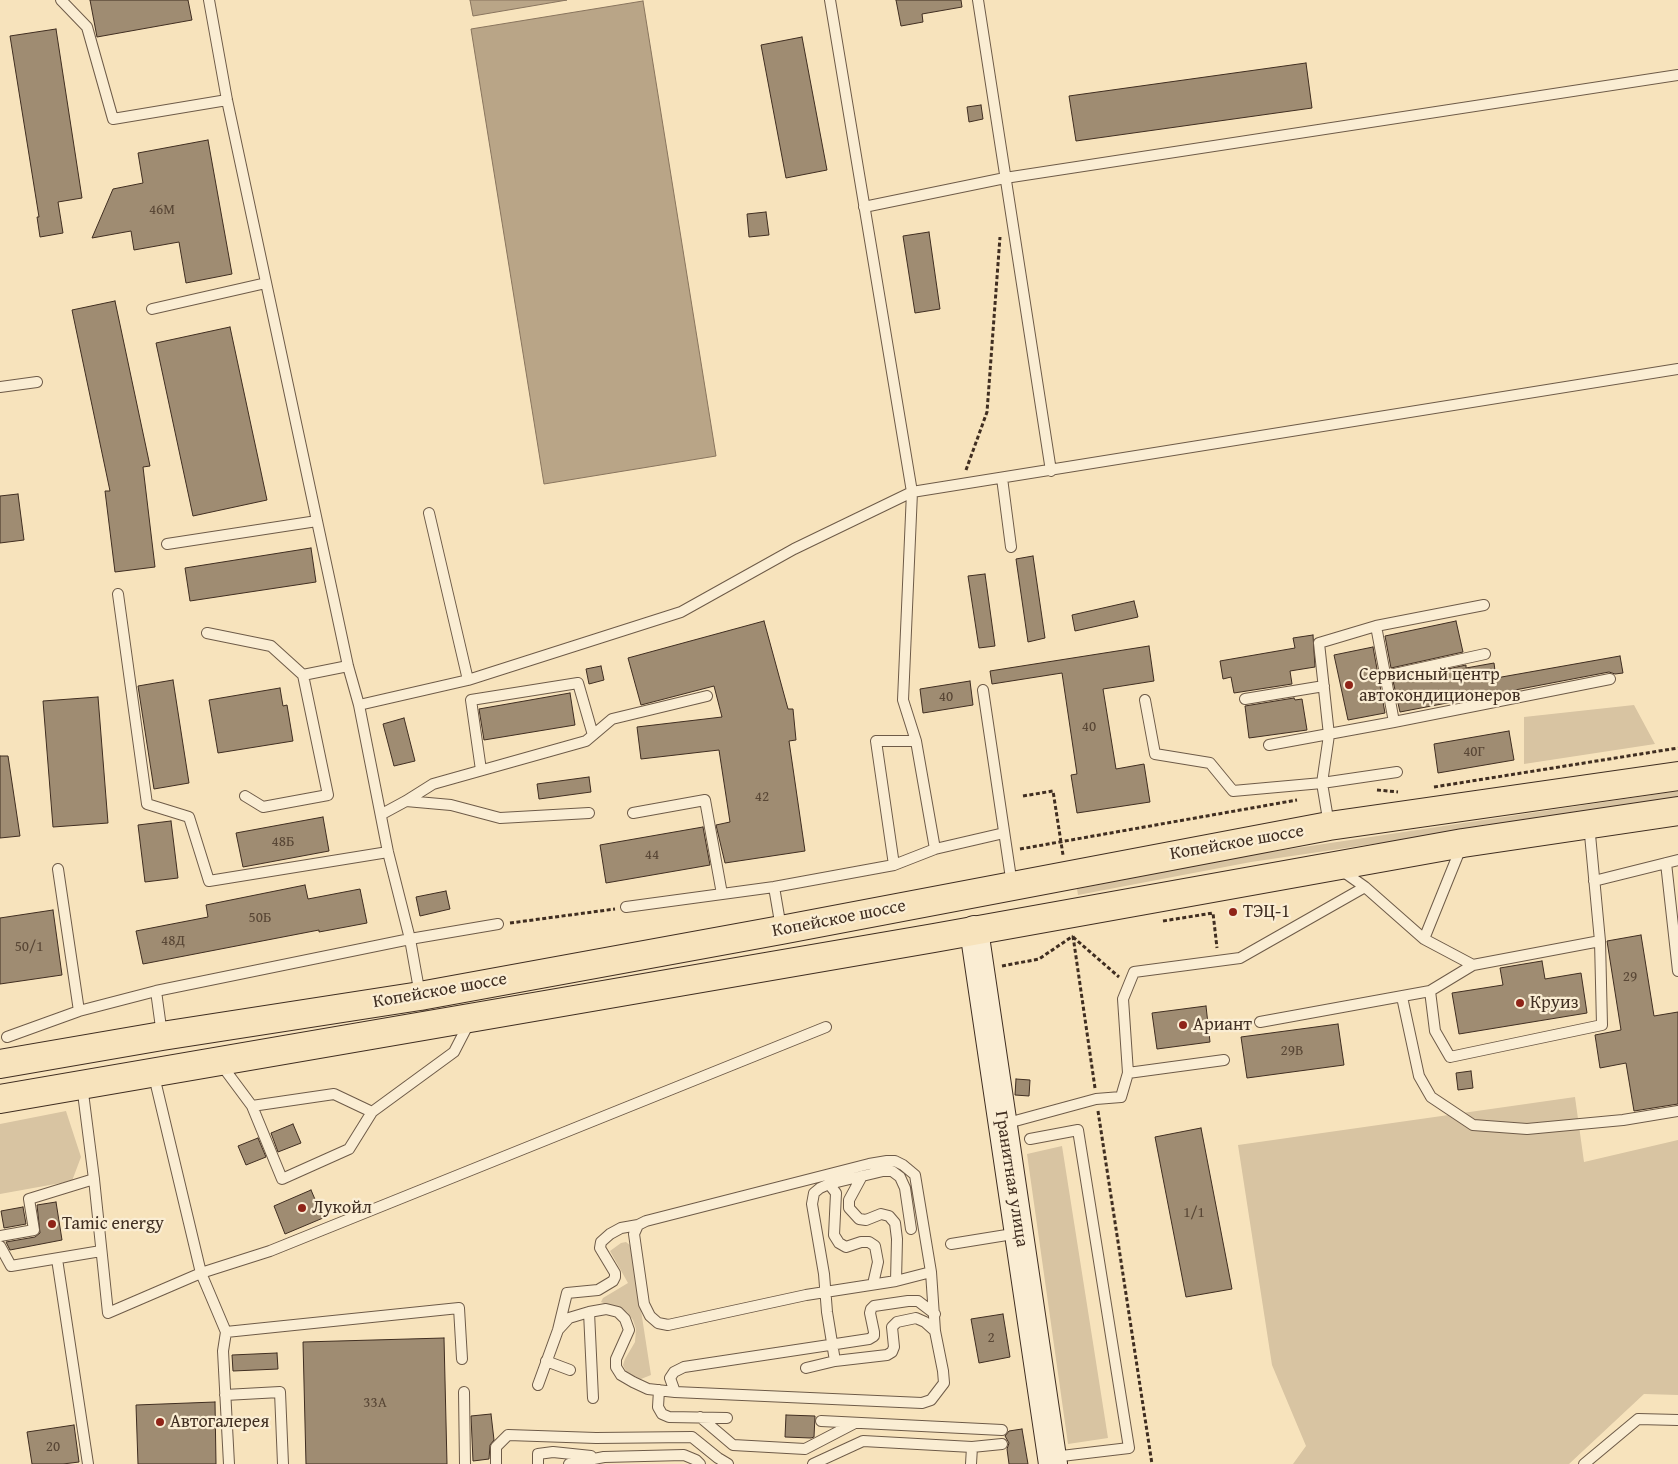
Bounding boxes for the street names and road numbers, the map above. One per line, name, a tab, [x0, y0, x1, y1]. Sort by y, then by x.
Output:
street label: Копейское шоссе	[1168, 821, 1306, 865]
street label: Копейское шоссе	[770, 895, 908, 943]
street label: Копейское шоссе	[371, 969, 509, 1013]
street label: Гранитная улица	[990, 1109, 1032, 1249]

